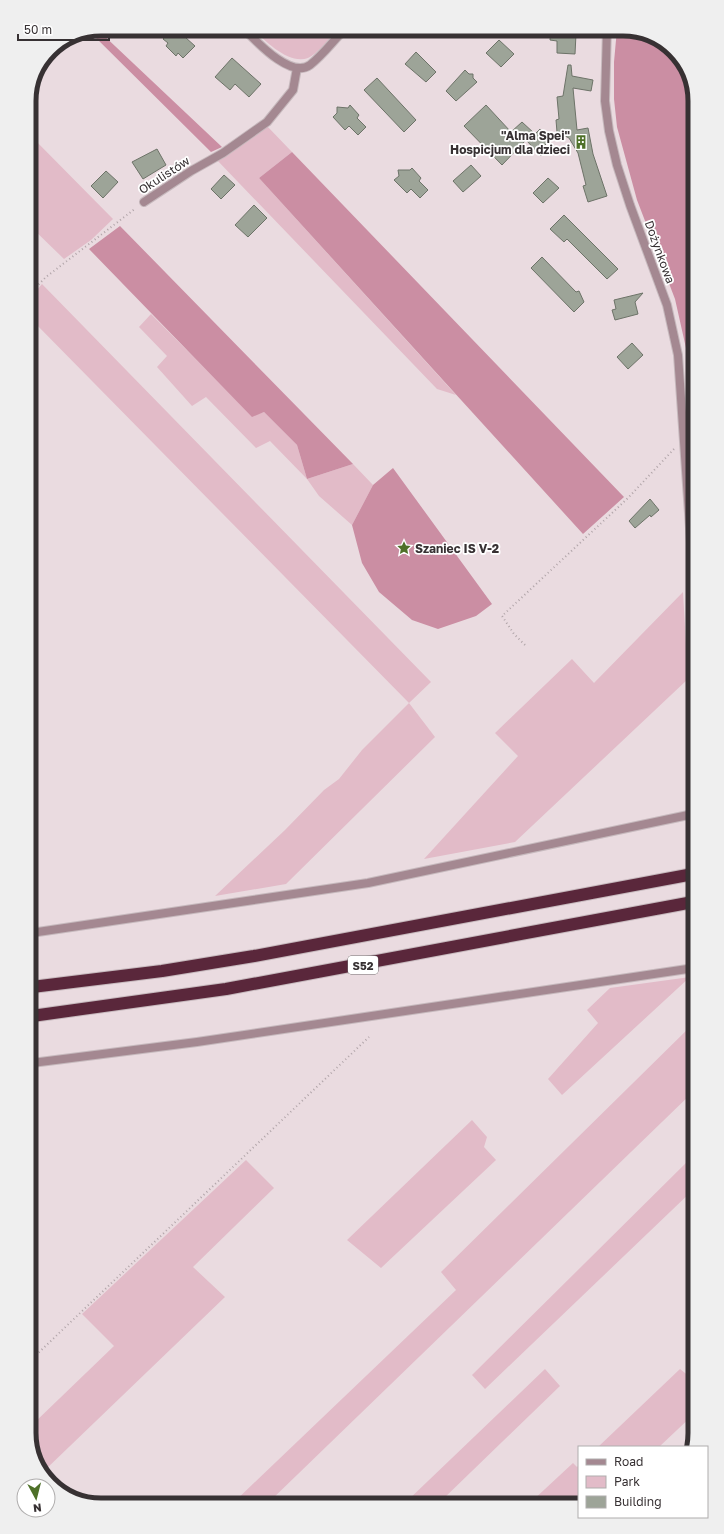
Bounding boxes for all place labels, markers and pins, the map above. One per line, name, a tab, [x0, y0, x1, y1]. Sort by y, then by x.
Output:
place label: "Alma Spei" Hospicjum dla dzieci	[450, 128, 570, 157]
building icon: "Alma Spei" Hospicjum dla dzieci	[573, 134, 589, 150]
place icon: Szaniec IS V-2	[396, 540, 412, 556]
place label: Szaniec IS V-2	[415, 541, 499, 556]

